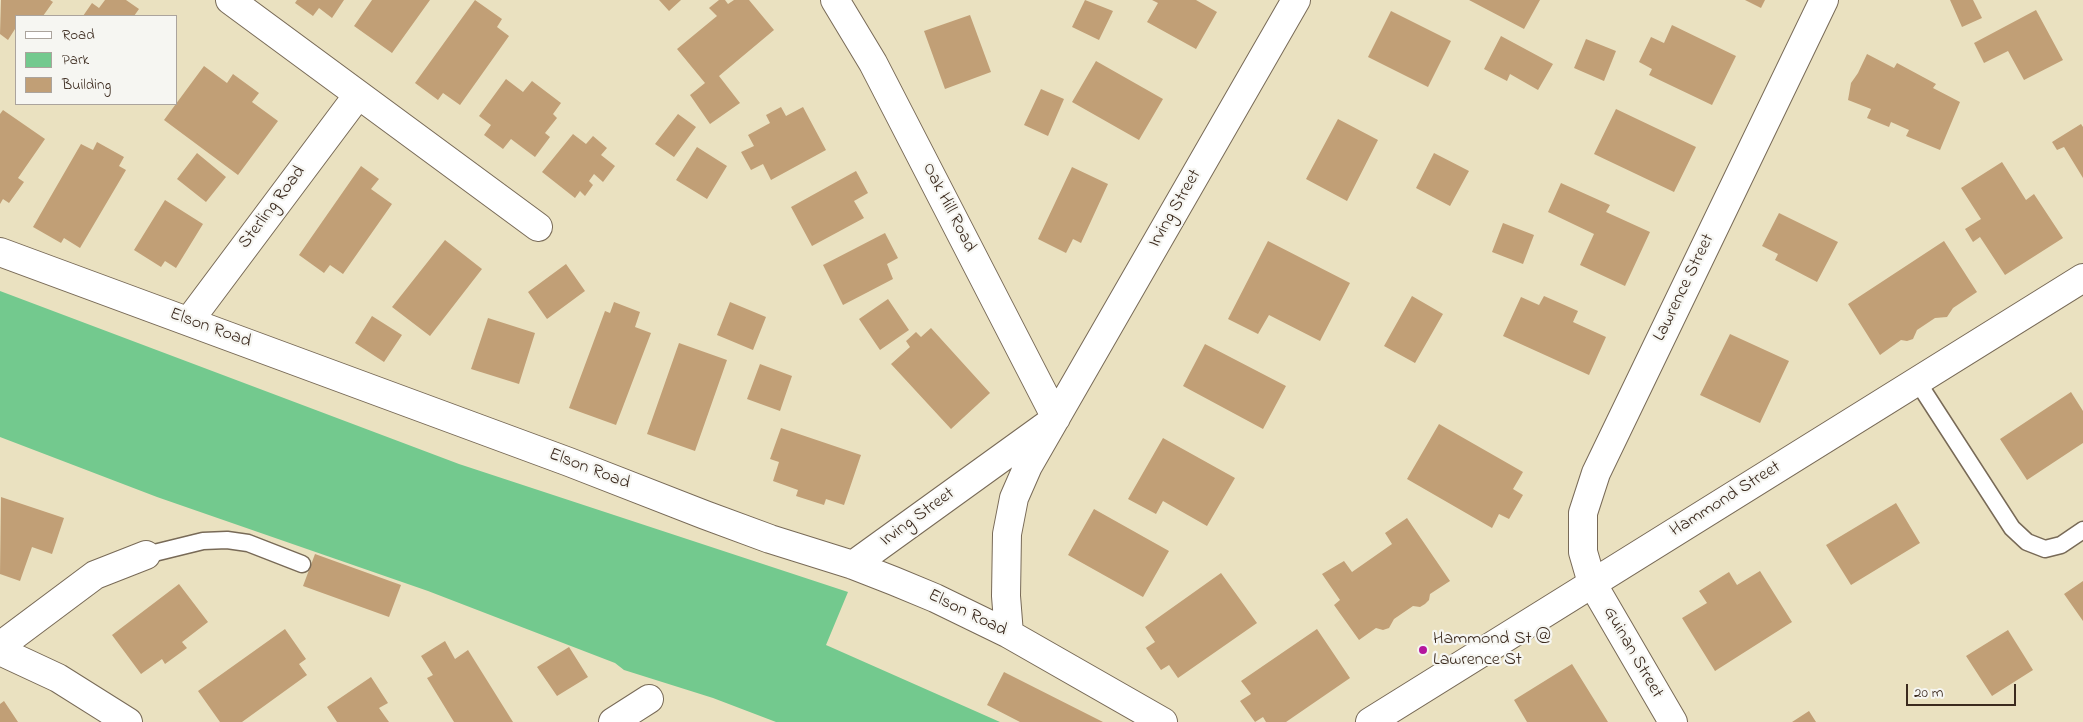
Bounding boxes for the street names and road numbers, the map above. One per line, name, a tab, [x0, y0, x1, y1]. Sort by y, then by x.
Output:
street label: Oak Hill Road	[916, 160, 980, 256]
street label: Sterling Road	[235, 162, 311, 254]
street label: Irving Street	[1145, 166, 1207, 252]
street label: Lawrence Street	[1650, 231, 1720, 345]
street label: Elson Road	[166, 304, 254, 354]
street label: Elson Road	[545, 445, 633, 495]
street label: Hammond Street	[1667, 457, 1785, 543]
street label: Irving Street	[877, 484, 959, 552]
street label: Elson Road	[924, 586, 1010, 642]
street label: Guinan Street	[1597, 603, 1667, 703]

